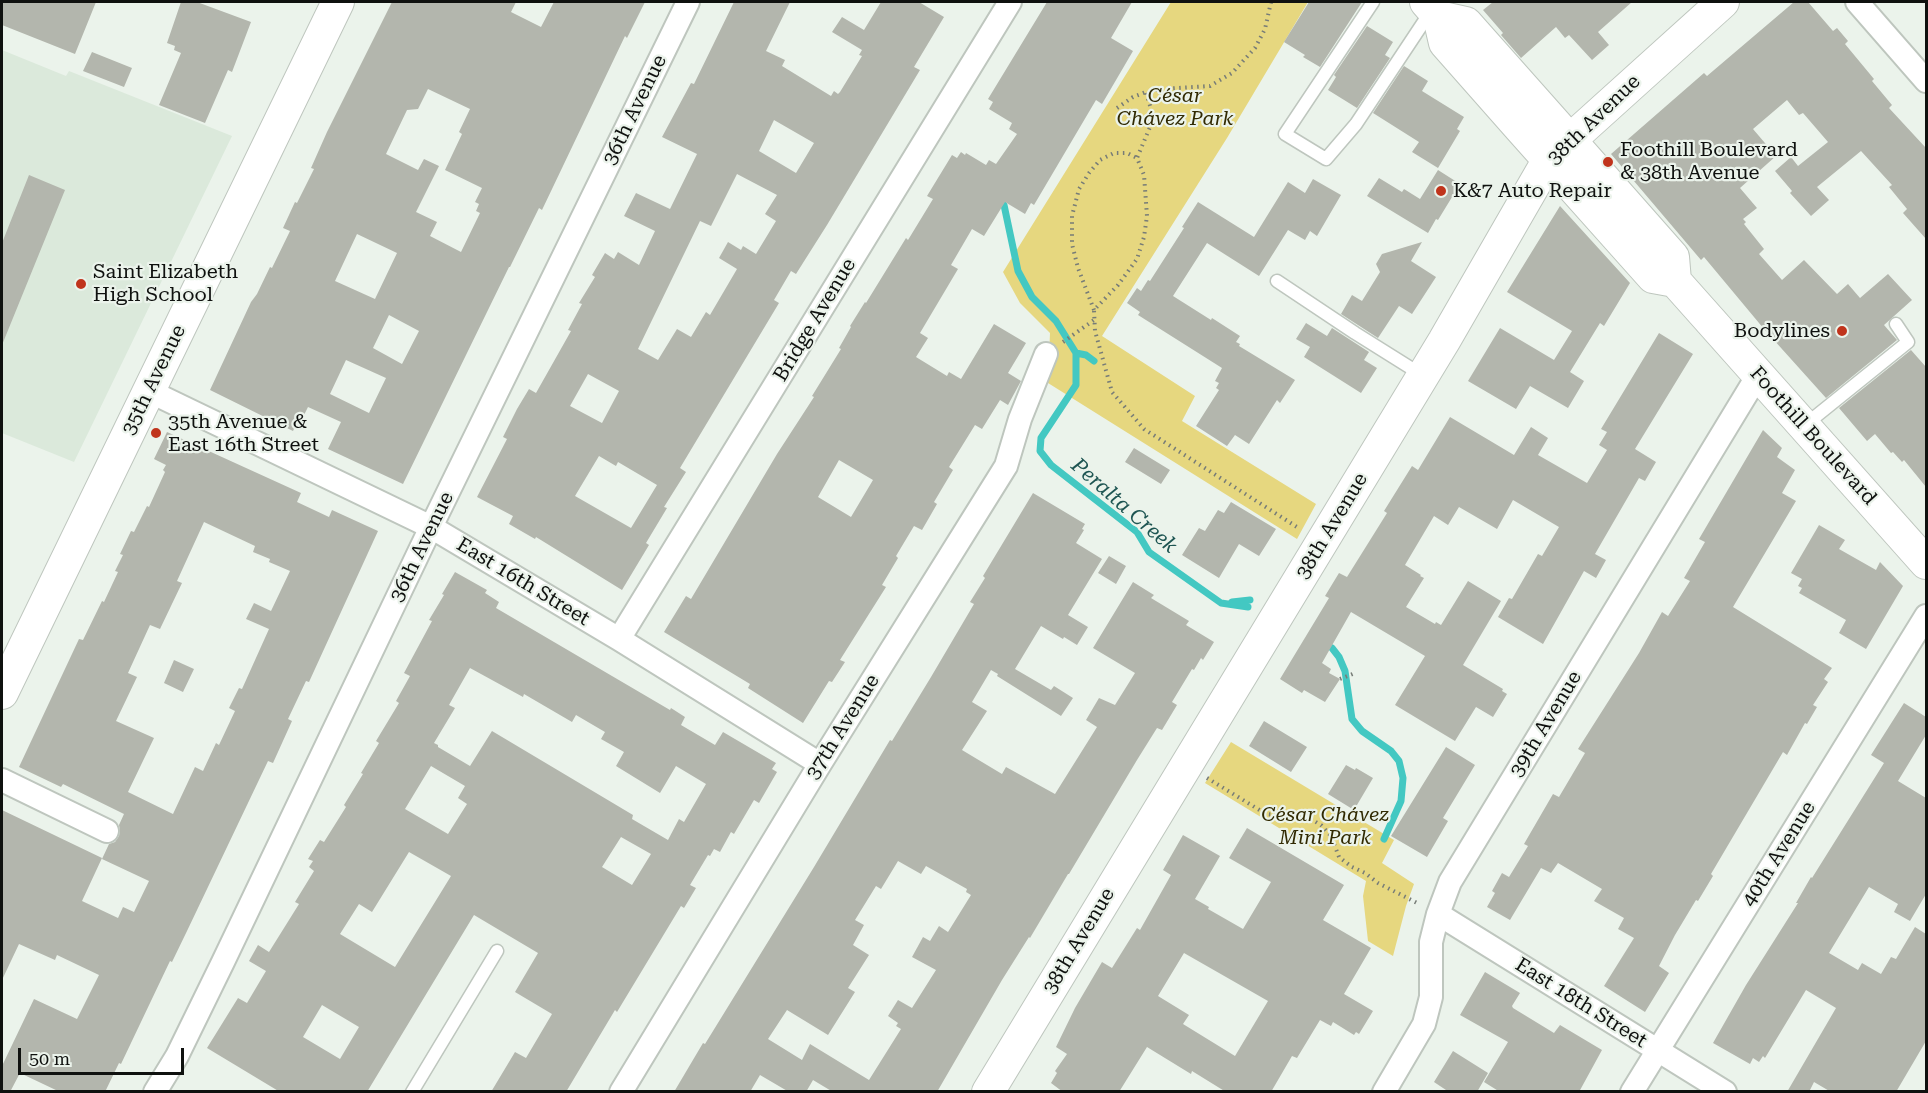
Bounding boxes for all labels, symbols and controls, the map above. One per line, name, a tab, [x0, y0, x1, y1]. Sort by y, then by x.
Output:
street label: 36th Avenue	[598, 51, 672, 169]
street label: 38th Avenue	[1543, 70, 1645, 170]
park label: César Chávez Park	[1117, 84, 1233, 131]
place label: Foothill Boulevard & 38th Avenue	[1620, 138, 1798, 185]
marker: Foothill Boulevard & 38th Avenue	[1601, 155, 1615, 169]
place label: K&7 Auto Repair	[1453, 179, 1612, 203]
marker: K&7 Auto Repair	[1434, 184, 1448, 198]
street label: Bridge Avenue	[769, 254, 861, 386]
place label: Saint Elizabeth High School	[93, 260, 238, 307]
marker: Saint Elizabeth High School	[74, 277, 88, 291]
place label: Bodylines	[1734, 319, 1830, 343]
street label: 35th Avenue	[117, 321, 191, 439]
marker: Bodylines	[1835, 324, 1849, 338]
street label: Foothill Boulevard	[1745, 362, 1881, 510]
place label: 35th Avenue & East 16th Street	[168, 410, 319, 457]
marker: 35th Avenue & East 16th Street	[149, 426, 163, 440]
water label: Peralta Creek	[1066, 453, 1182, 559]
street label: 38th Avenue	[1291, 469, 1373, 583]
street label: 36th Avenue	[385, 488, 459, 606]
street label: East 16th Street	[452, 533, 594, 631]
street label: 39th Avenue	[1505, 667, 1587, 781]
street label: 37th Avenue	[801, 670, 885, 784]
street label: 40th Avenue	[1737, 797, 1821, 911]
park label: César Chávez Mini Park	[1261, 803, 1389, 850]
street label: 38th Avenue	[1038, 884, 1120, 998]
street label: East 18th Street	[1511, 953, 1651, 1053]
scale bar	[21, 1036, 188, 1074]
text: 50 m	[29, 1048, 70, 1069]

